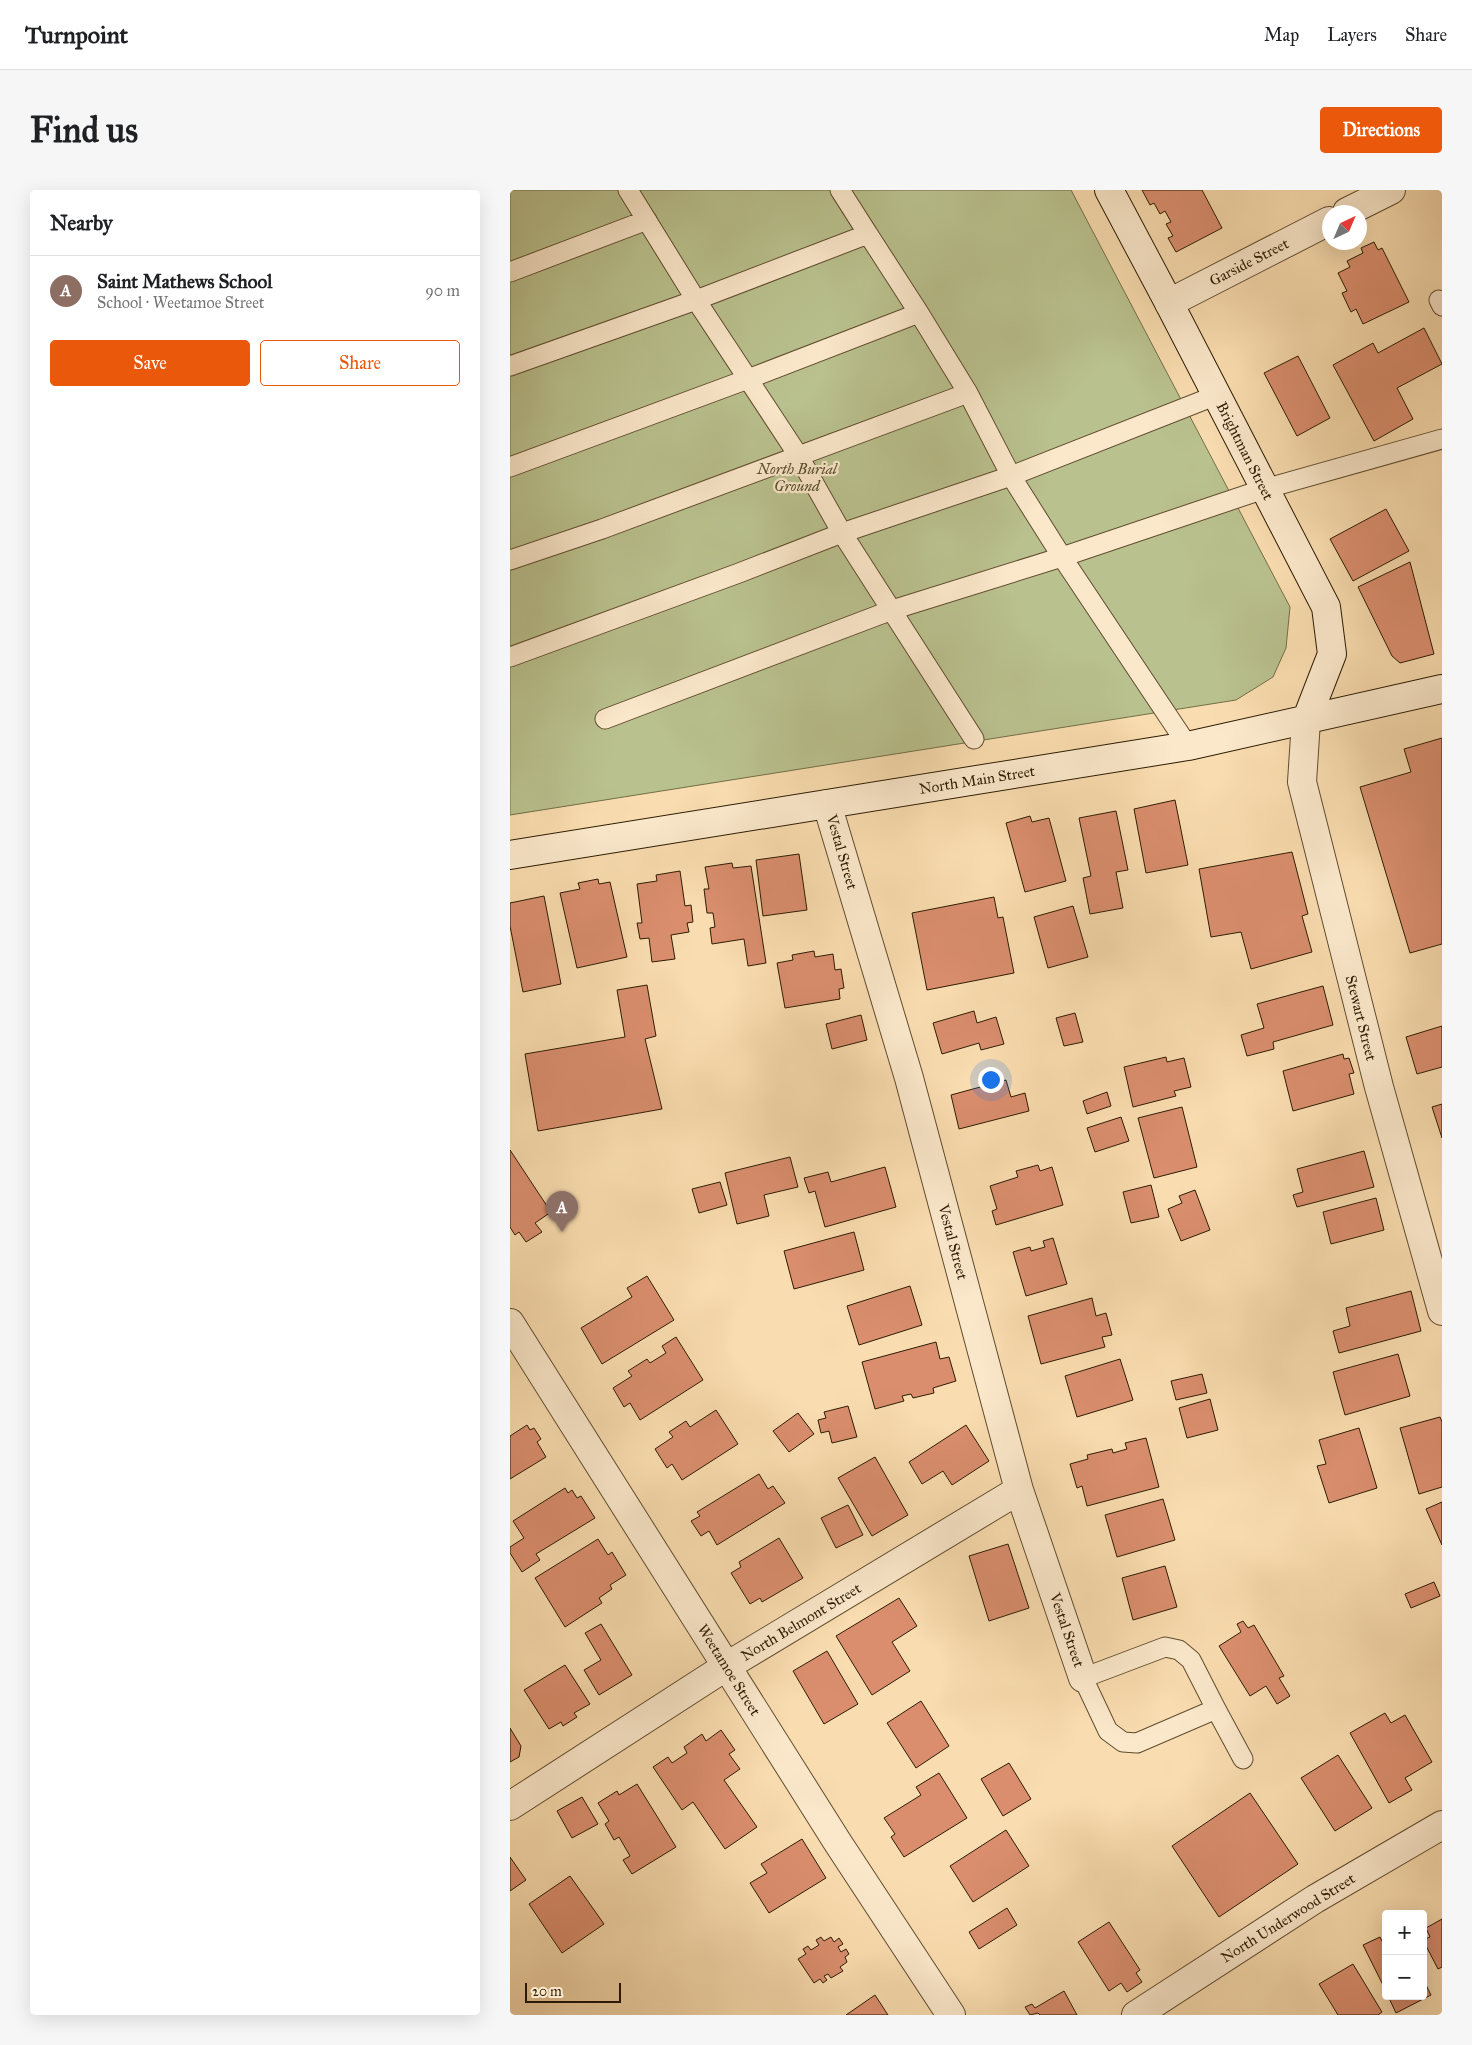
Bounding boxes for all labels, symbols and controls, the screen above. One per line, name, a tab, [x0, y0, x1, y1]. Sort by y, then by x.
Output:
text: Turnpoint	[25, 20, 128, 50]
text: Map	[1264, 24, 1299, 46]
text: Layers	[1327, 24, 1377, 46]
text: Share	[1405, 24, 1447, 46]
button: Directions	[1320, 107, 1442, 153]
text: Find us	[30, 109, 138, 152]
north arrow	[1322, 205, 1367, 250]
text: Nearby	[50, 210, 113, 236]
street label: Garside Street	[1206, 234, 1292, 290]
text: Saint Mathews School	[97, 270, 272, 293]
text: A	[61, 281, 71, 300]
text: 90 m	[425, 281, 460, 300]
text: School · Weetamoe Street	[97, 293, 265, 312]
button: Save	[50, 340, 250, 386]
button: Share	[260, 340, 460, 386]
street label: Brightman Street	[1213, 399, 1278, 504]
park label: North Burial Ground	[756, 460, 839, 495]
street label: North Main Street	[918, 762, 1037, 798]
street label: Vestal Street	[822, 811, 861, 892]
street label: Stewart Street	[1342, 973, 1381, 1063]
your location	[978, 1067, 1004, 1093]
pin: A	[546, 1191, 578, 1232]
street label: Vestal Street	[934, 1201, 972, 1282]
street label: North Belmont Street	[738, 1579, 865, 1665]
street label: Vestal Street	[1046, 1590, 1088, 1670]
street label: Weetamoe Street	[694, 1621, 765, 1720]
street label: North Underwood Street	[1218, 1869, 1359, 1967]
map controls	[1382, 1910, 1427, 2000]
button: +	[1382, 1910, 1427, 1955]
button: −	[1382, 1955, 1427, 2000]
scale bar	[525, 1980, 621, 2003]
text: 20 m	[532, 1983, 562, 2000]

